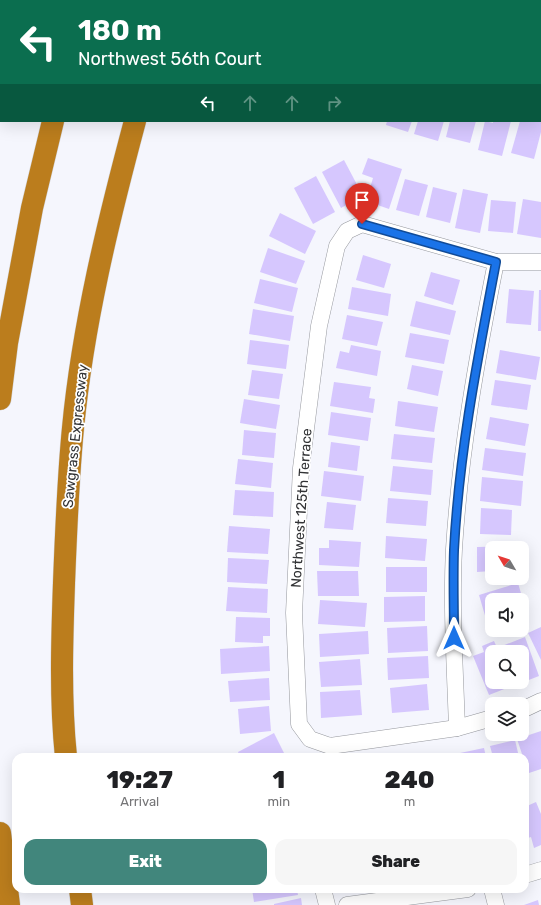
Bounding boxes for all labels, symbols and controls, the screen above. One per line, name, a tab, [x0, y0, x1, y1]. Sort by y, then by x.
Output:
text: 180 m	[78, 14, 162, 47]
icon: left	[12, 16, 64, 68]
text: Northwest 56th Court	[78, 48, 261, 70]
icon: left	[197, 92, 219, 114]
icon: ahead	[239, 92, 261, 114]
icon: ahead	[281, 92, 303, 114]
icon: right	[323, 92, 345, 114]
pin	[345, 183, 379, 224]
icon: arrive	[351, 189, 373, 211]
street label: Sawgrass Expressway	[60, 363, 92, 509]
street label: Northwest 125th Terrace	[287, 428, 316, 588]
north arrow	[485, 541, 529, 585]
map controls	[485, 541, 529, 741]
button: sound	[485, 593, 529, 637]
position arrow	[433, 617, 475, 659]
button: search	[485, 645, 529, 689]
button: layers	[485, 697, 529, 741]
text: 19:27	[106, 766, 173, 794]
text: 1	[272, 766, 285, 794]
text: 240	[385, 766, 435, 794]
text: Arrival	[120, 794, 159, 809]
text: min	[267, 794, 290, 809]
text: m	[404, 794, 415, 809]
button: Exit	[24, 839, 267, 885]
button: Share	[275, 839, 517, 885]

